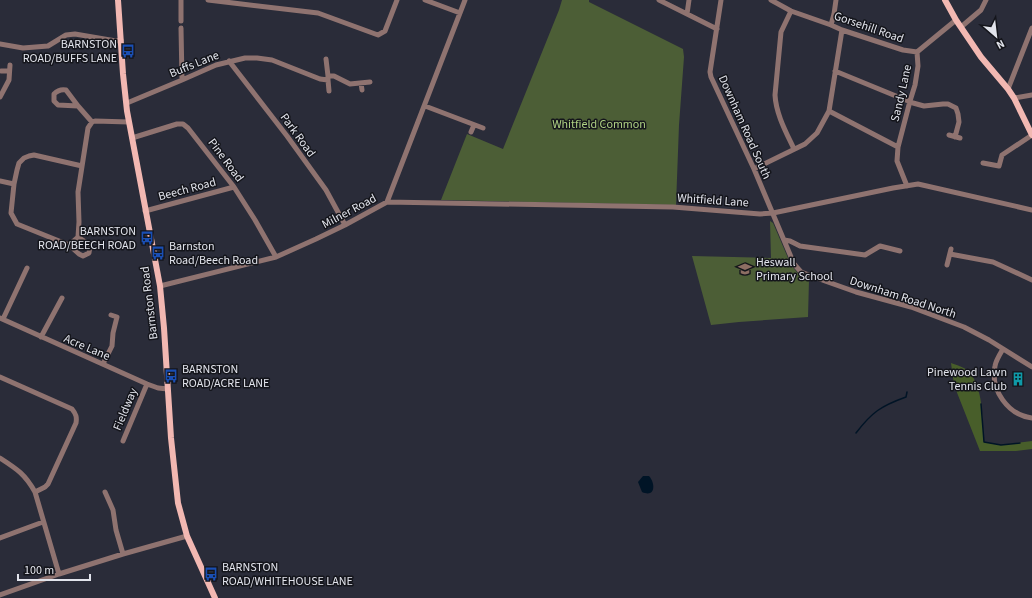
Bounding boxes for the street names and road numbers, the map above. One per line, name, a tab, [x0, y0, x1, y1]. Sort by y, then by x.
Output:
street label: Gorsehill Road	[832, 8, 906, 47]
street label: Buffs Lane	[167, 47, 222, 82]
street label: Sandy Lane	[887, 63, 916, 123]
street label: Downham Road South	[714, 73, 775, 182]
street label: Park Road	[276, 110, 319, 161]
street label: Pine Road	[204, 135, 248, 186]
street label: Beech Road	[156, 174, 218, 205]
street label: Milner Road	[319, 190, 380, 233]
street label: Whitfield Lane	[677, 190, 749, 211]
street label: Barnston Road	[137, 265, 162, 341]
street label: Downham Road North	[847, 272, 958, 323]
street label: Acre Lane	[61, 330, 113, 365]
street label: Fieldway	[109, 385, 142, 433]

